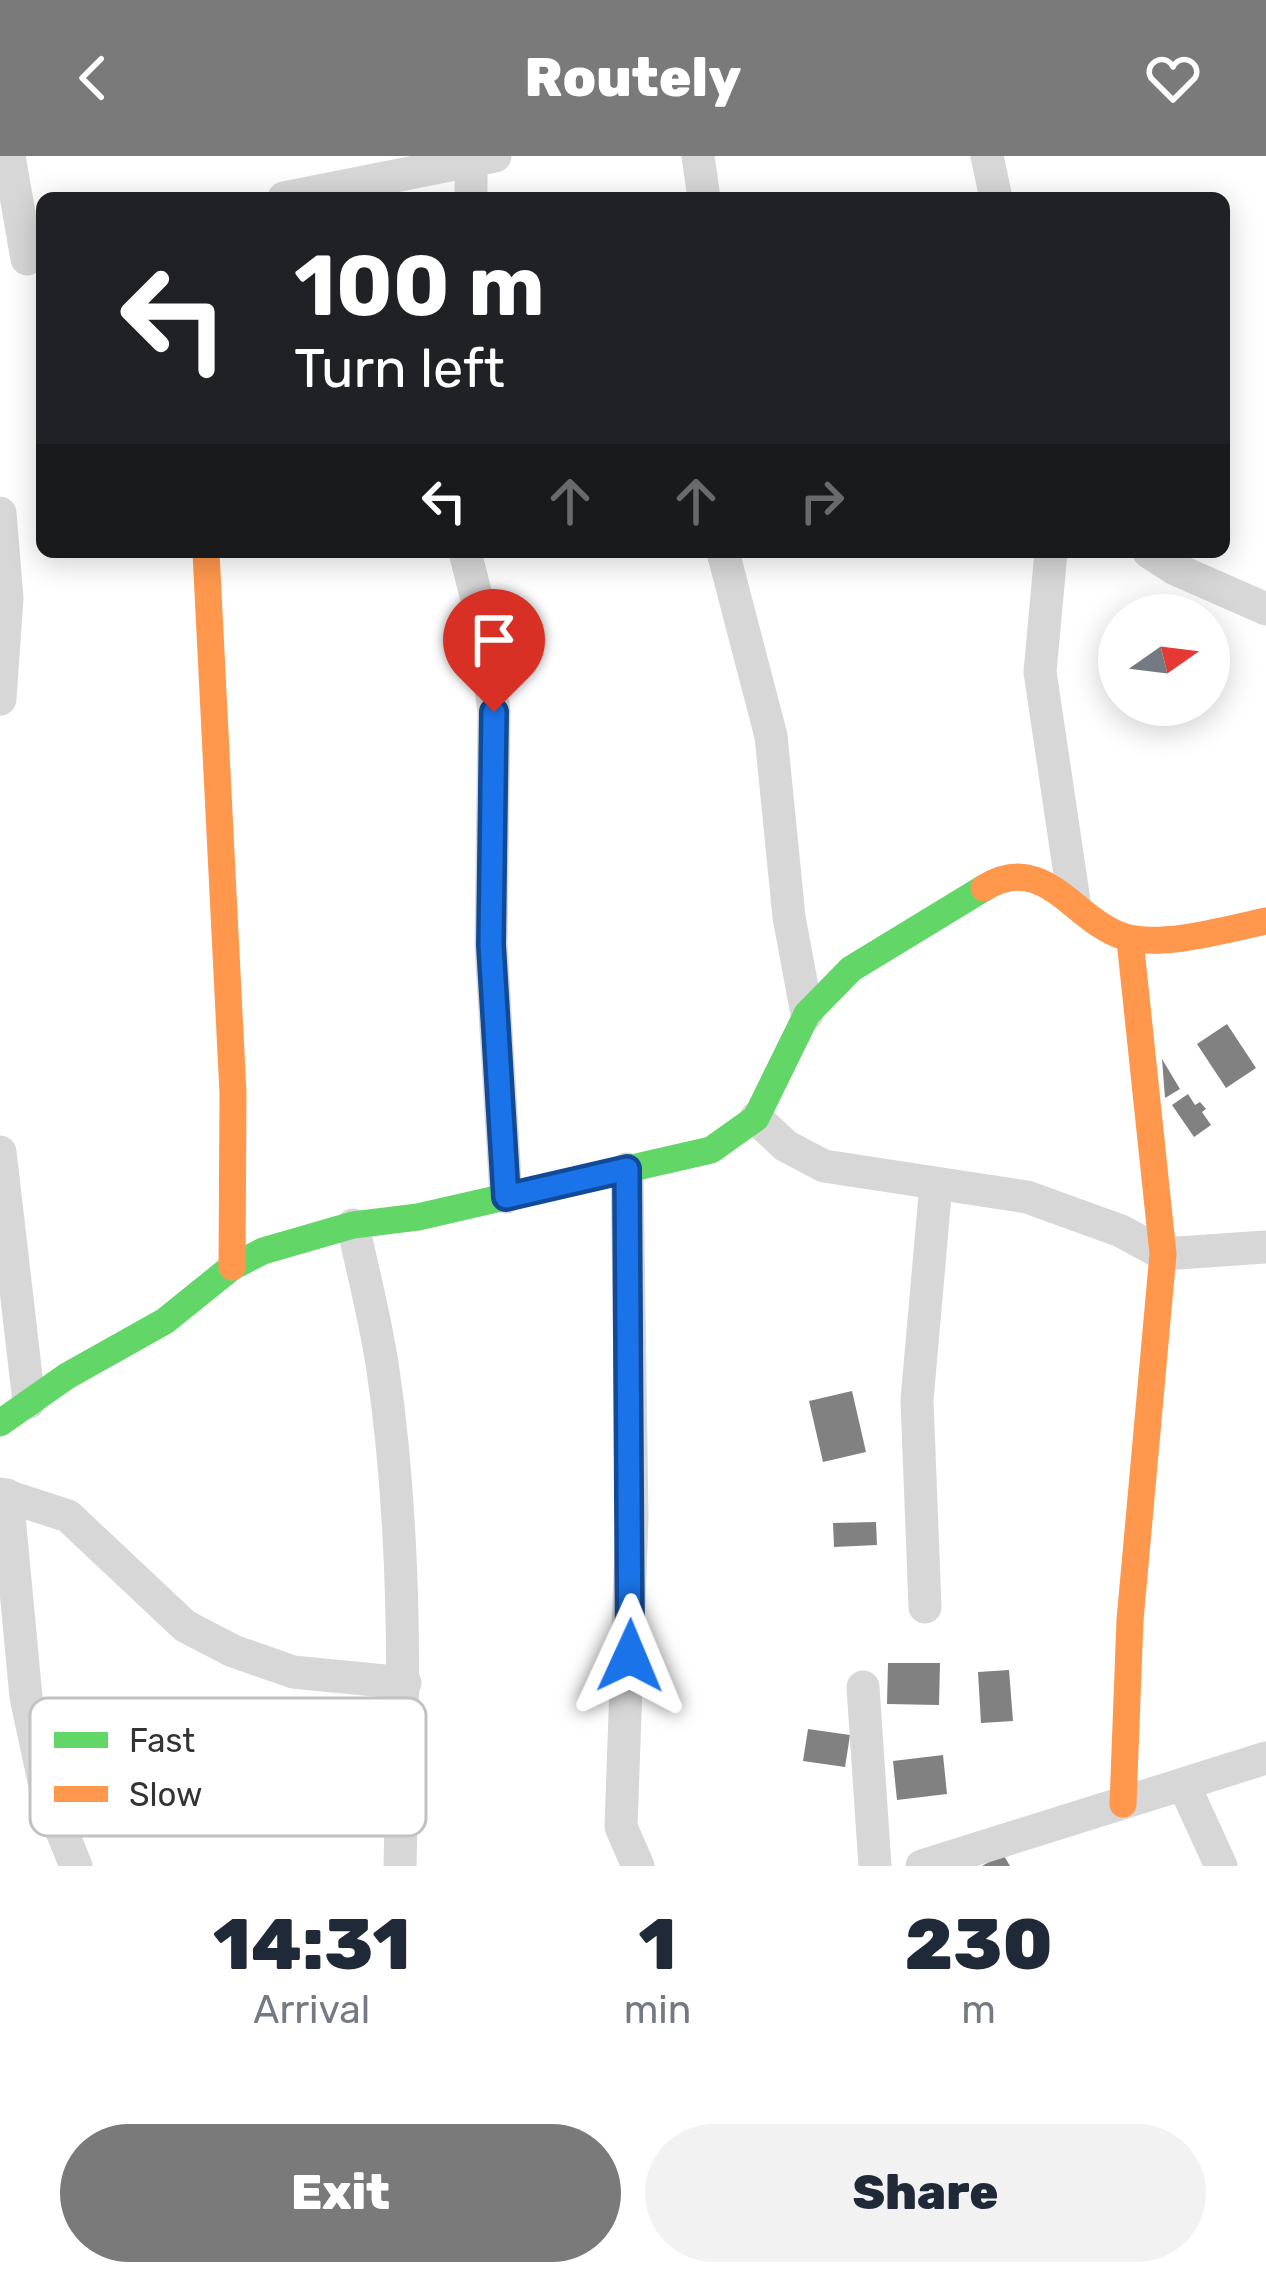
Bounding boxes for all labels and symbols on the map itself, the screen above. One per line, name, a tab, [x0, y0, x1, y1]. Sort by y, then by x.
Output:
pin	[443, 589, 545, 712]
north arrow	[1098, 594, 1230, 726]
position arrow	[567, 1593, 693, 1719]
legend	[30, 1698, 426, 1836]
text: Fast	[129, 1721, 195, 1760]
text: Slow	[129, 1775, 203, 1814]

